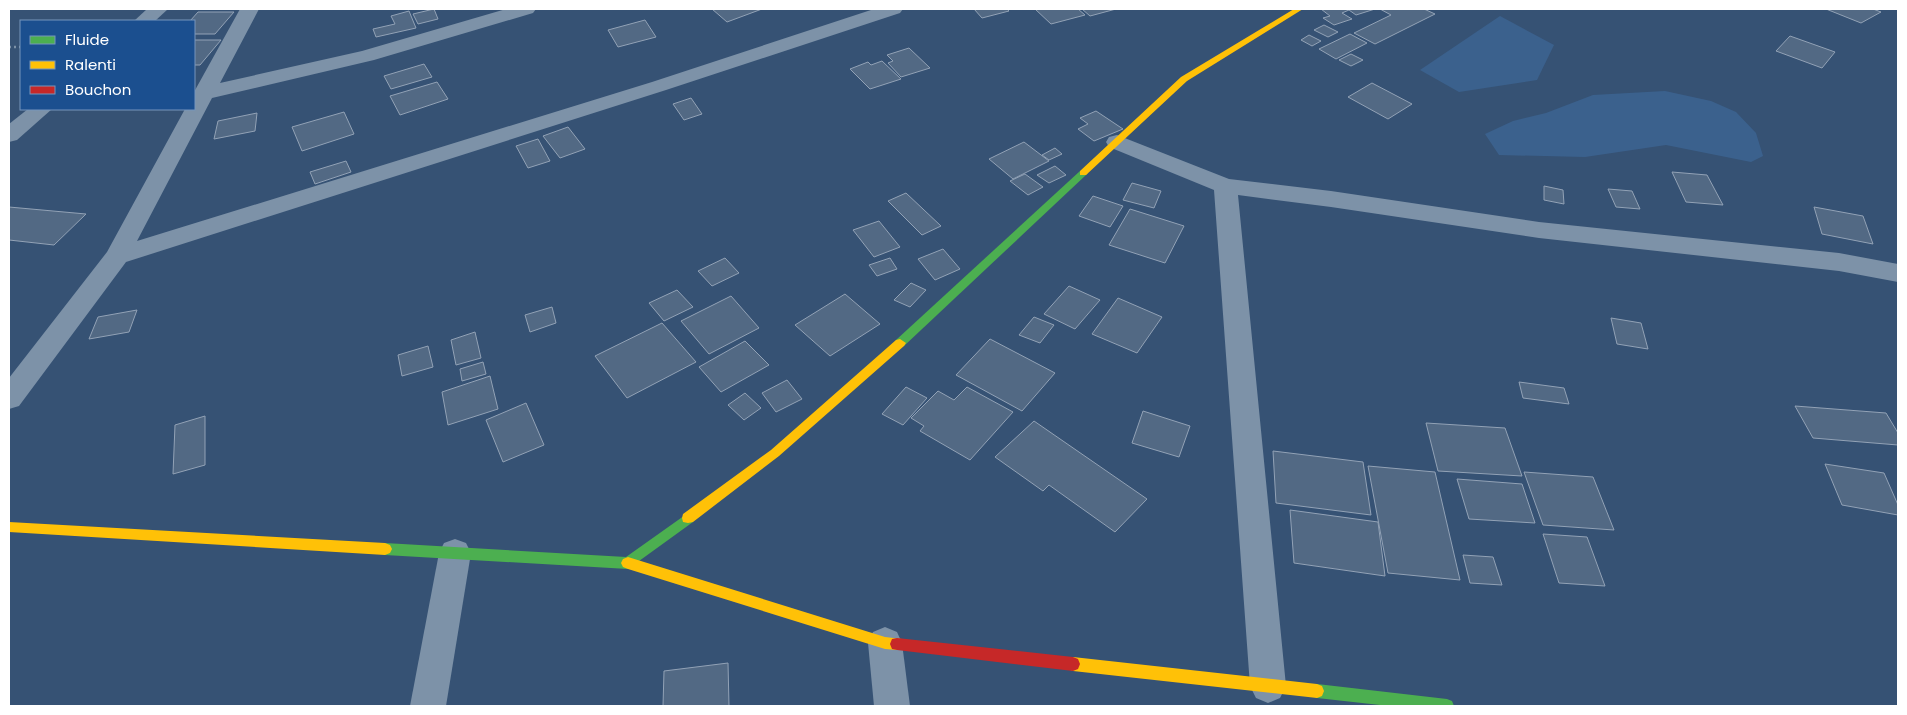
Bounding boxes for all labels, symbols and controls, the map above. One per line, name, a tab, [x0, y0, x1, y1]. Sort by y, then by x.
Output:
legend	[20, 20, 195, 110]
text: Fluide	[65, 29, 109, 50]
text: Ralenti	[65, 54, 116, 75]
text: Bouchon	[65, 79, 131, 100]

